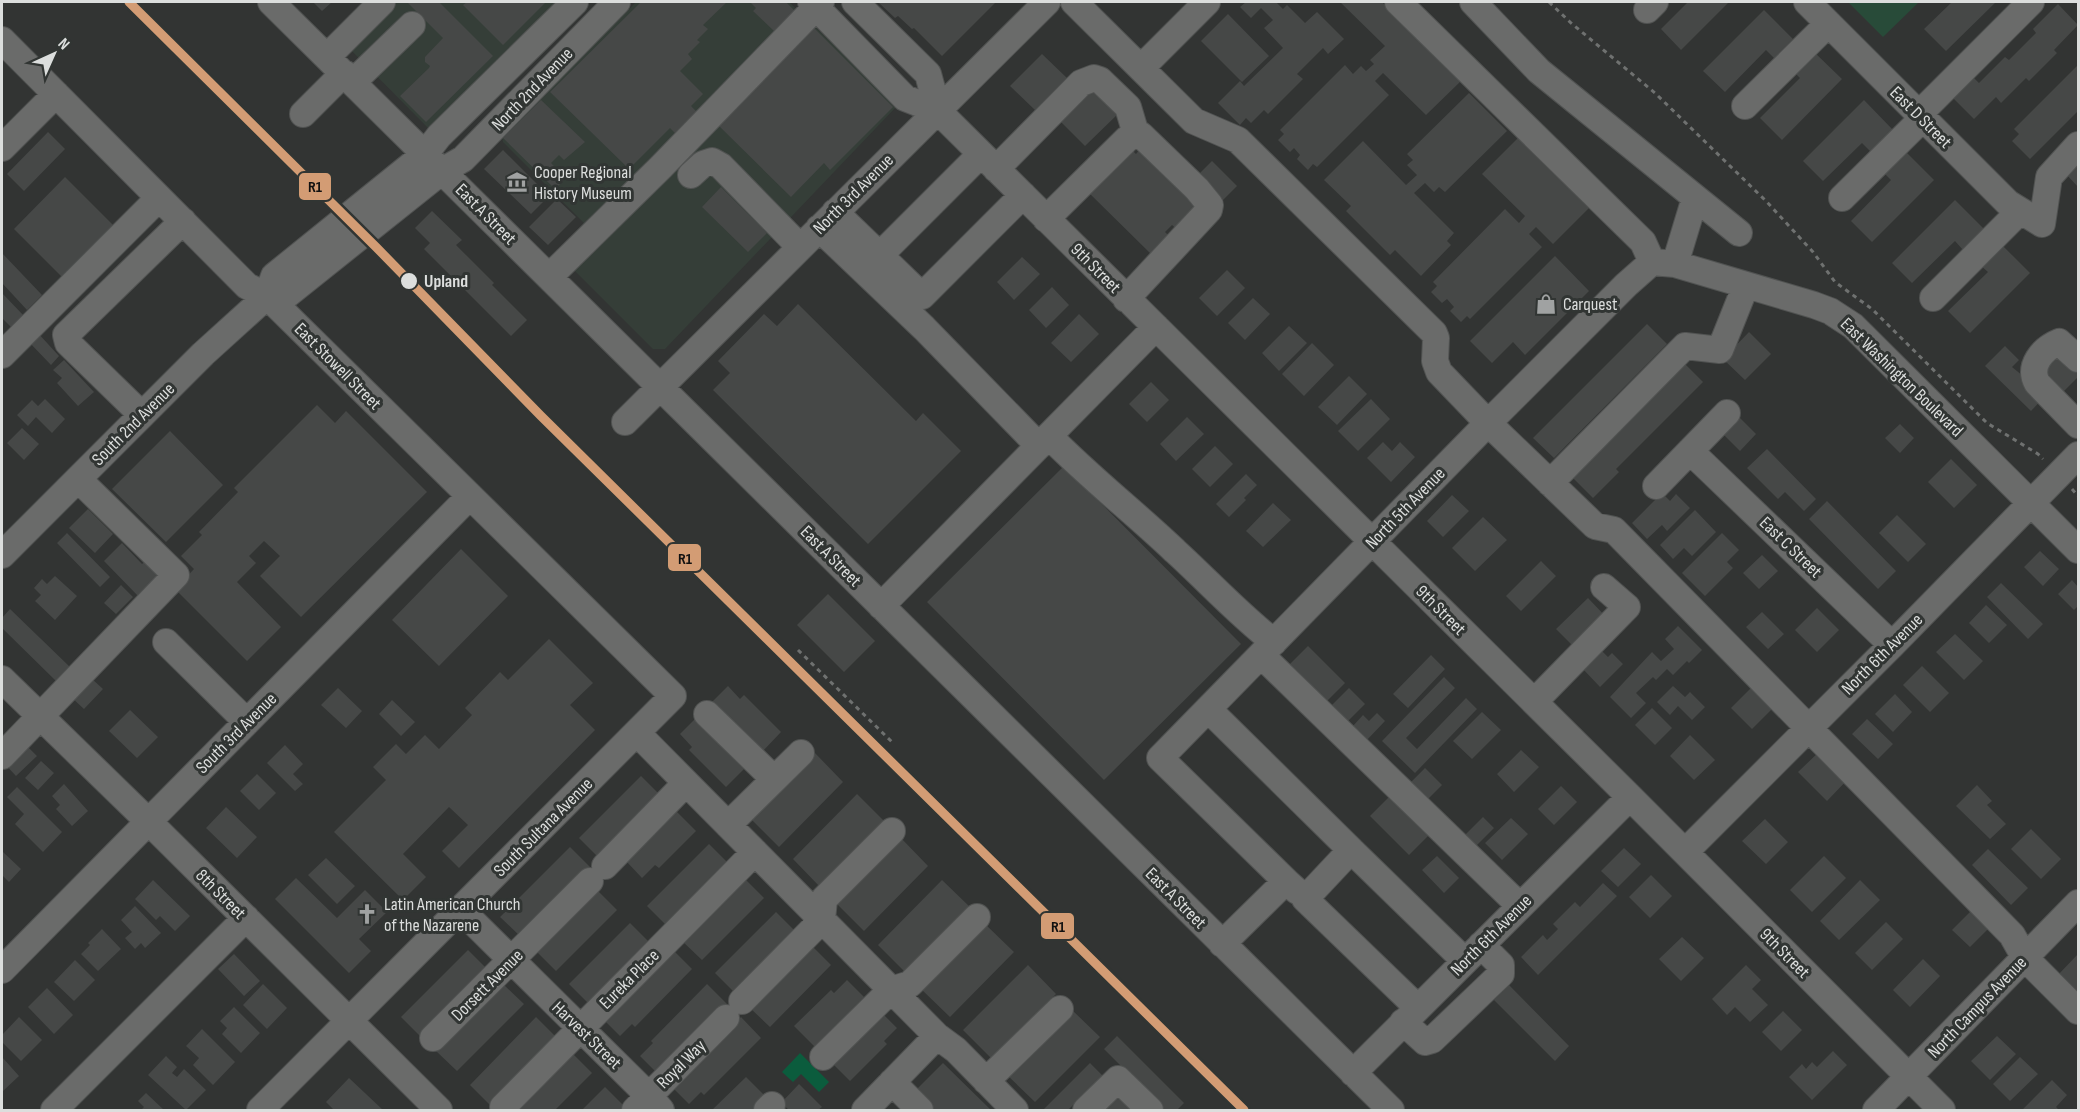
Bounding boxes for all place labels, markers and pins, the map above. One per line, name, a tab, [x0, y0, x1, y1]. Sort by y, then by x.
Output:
place label: Cooper Regional History Museum	[534, 162, 632, 204]
museum icon: Cooper Regional History Museum	[505, 170, 529, 194]
marker: Upland	[399, 271, 419, 291]
place label: Upland	[424, 271, 468, 292]
shop icon: Carquest	[1534, 292, 1558, 316]
place label: Carquest	[1563, 294, 1618, 315]
place label: Latin American Church of the Nazarene	[384, 894, 521, 936]
church icon: Latin American Church of the Nazarene	[355, 902, 379, 926]

